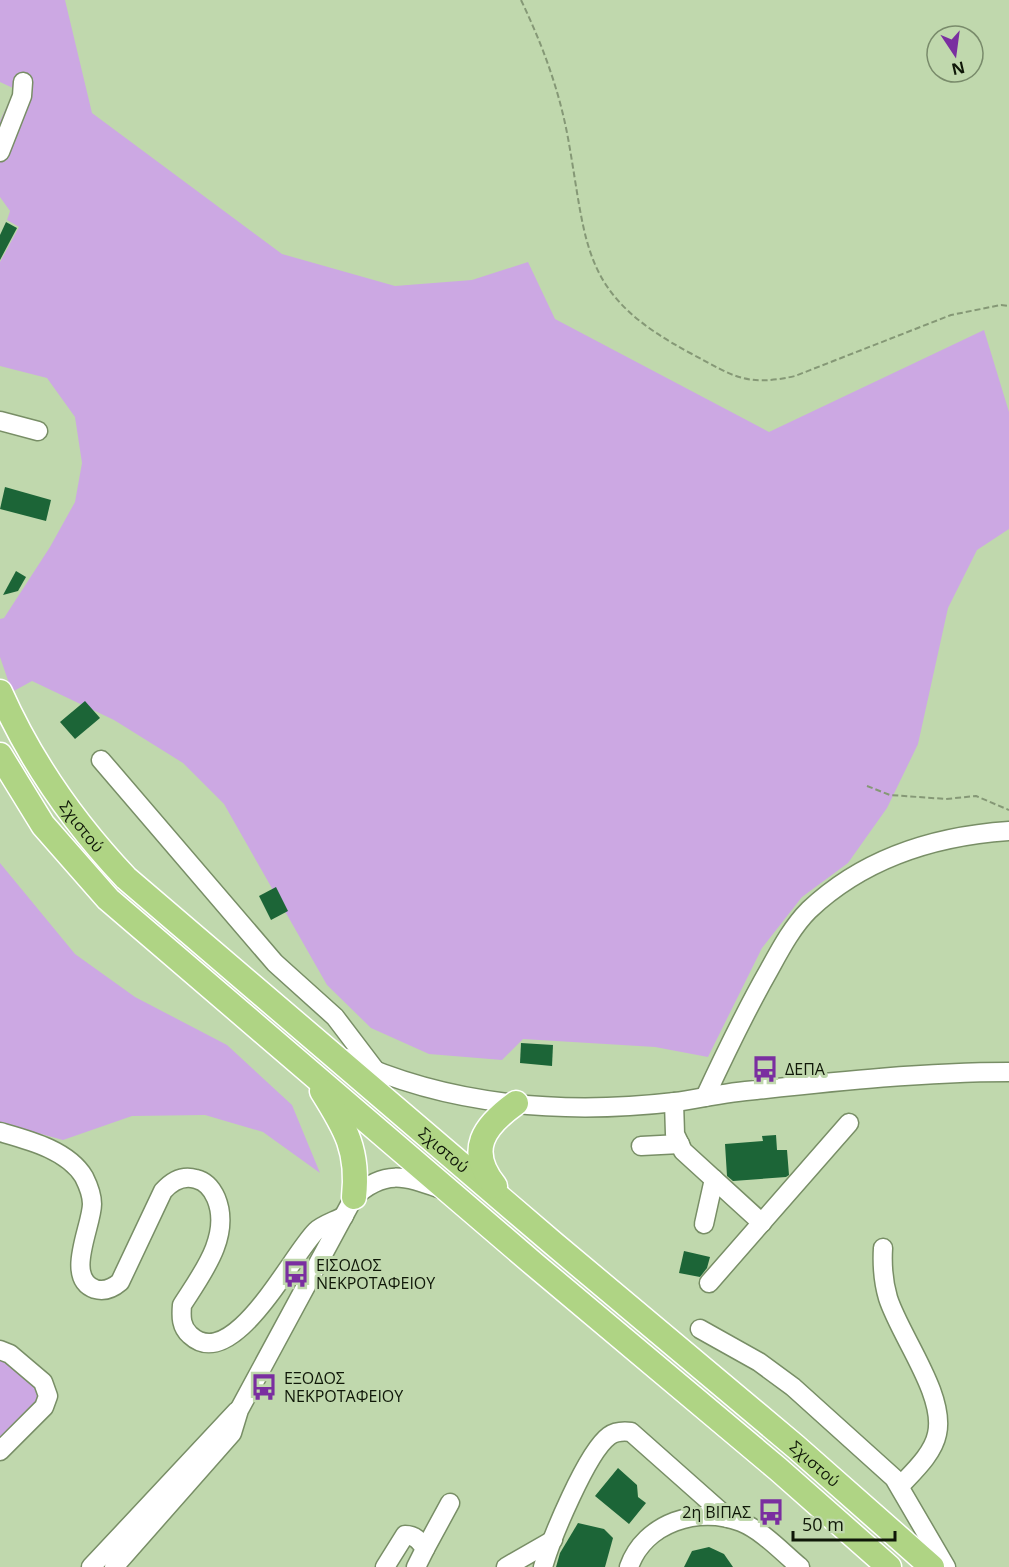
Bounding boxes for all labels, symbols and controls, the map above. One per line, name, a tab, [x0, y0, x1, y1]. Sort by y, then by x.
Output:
north arrow	[925, 24, 985, 84]
text: N	[950, 56, 967, 81]
street label: Σχιστού	[55, 796, 109, 857]
bus stop icon: ΔΕΠΑ	[750, 1054, 780, 1084]
place label: ΔΕΠΑ	[785, 1058, 826, 1080]
street label: Σχιστού	[414, 1122, 474, 1178]
place label: ΕΙΣΟΔΟΣ ΝΕΚΡΟΤΑΦΕΙΟΥ	[316, 1254, 435, 1294]
bus stop icon: ΕΙΣΟΔΟΣ ΝΕΚΡΟΤΑΦΕΙΟΥ	[281, 1259, 311, 1289]
place label: ΕΞΟΔΟΣ ΝΕΚΡΟΤΑΦΕΙΟΥ	[284, 1367, 403, 1407]
bus stop icon: ΕΞΟΔΟΣ ΝΕΚΡΟΤΑΦΕΙΟΥ	[249, 1372, 279, 1402]
street label: Σχιστού	[785, 1435, 845, 1492]
bus stop icon: 2η ΒΙΠΑΣ	[756, 1497, 786, 1527]
place label: 2η ΒΙΠΑΣ	[682, 1501, 751, 1523]
scale bar	[793, 1504, 895, 1542]
text: 50 m	[802, 1512, 844, 1536]

